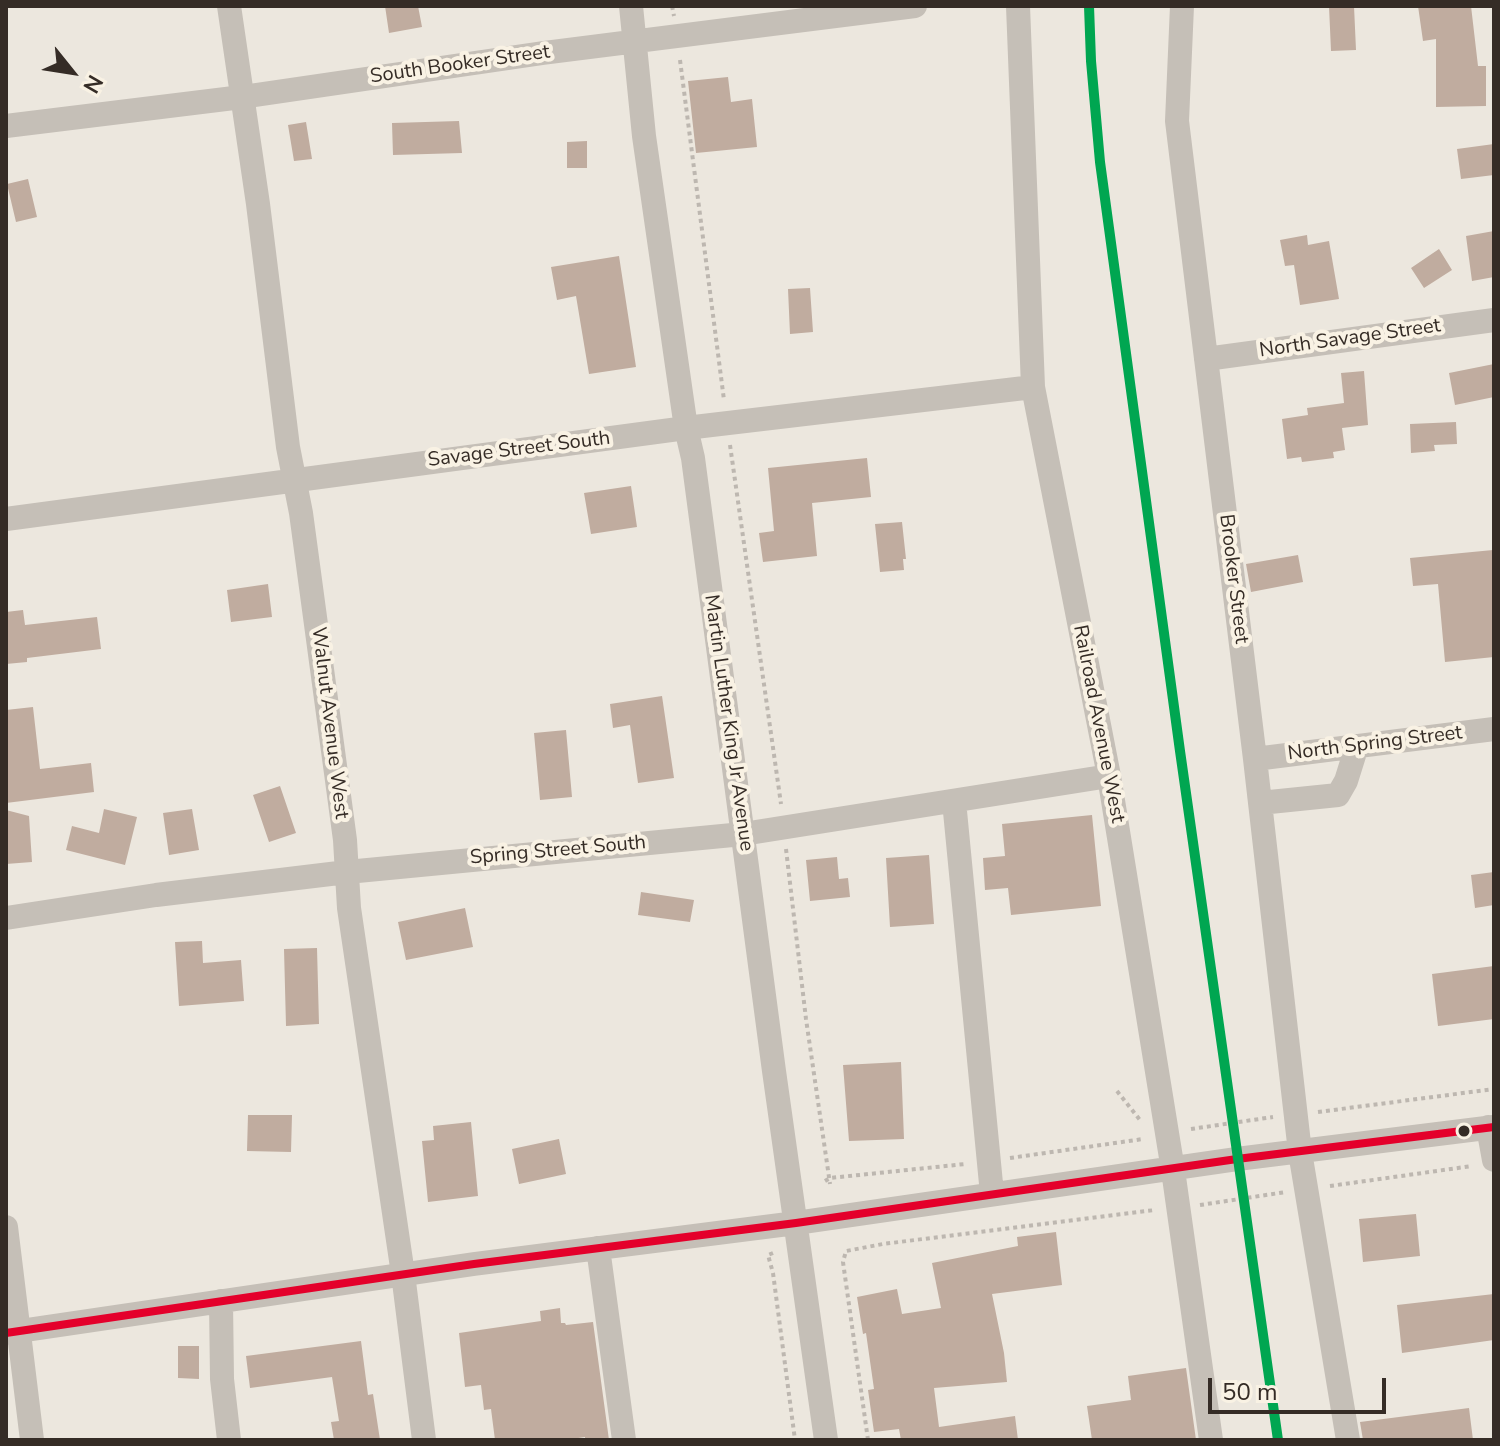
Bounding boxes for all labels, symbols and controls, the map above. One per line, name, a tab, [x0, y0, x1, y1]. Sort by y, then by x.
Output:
north arrow	[32, 32, 112, 112]
street label: South Booker Street	[369, 41, 551, 89]
text: N	[76, 69, 110, 99]
street label: North Savage Street	[1258, 314, 1442, 364]
street label: Savage Street South	[426, 427, 612, 473]
street label: Brooker Street	[1213, 513, 1253, 645]
street label: Martin Luther King Jr Avenue	[698, 593, 758, 853]
street label: Railroad Avenue West	[1067, 623, 1129, 825]
street label: Walnut Avenue West	[305, 626, 353, 820]
street label: North Spring Street	[1286, 721, 1464, 767]
street label: Spring Street South	[469, 831, 647, 871]
unlabelled marker	[1456, 1123, 1472, 1139]
scale bar	[1212, 1362, 1390, 1412]
text: 50 m	[1222, 1376, 1278, 1408]

